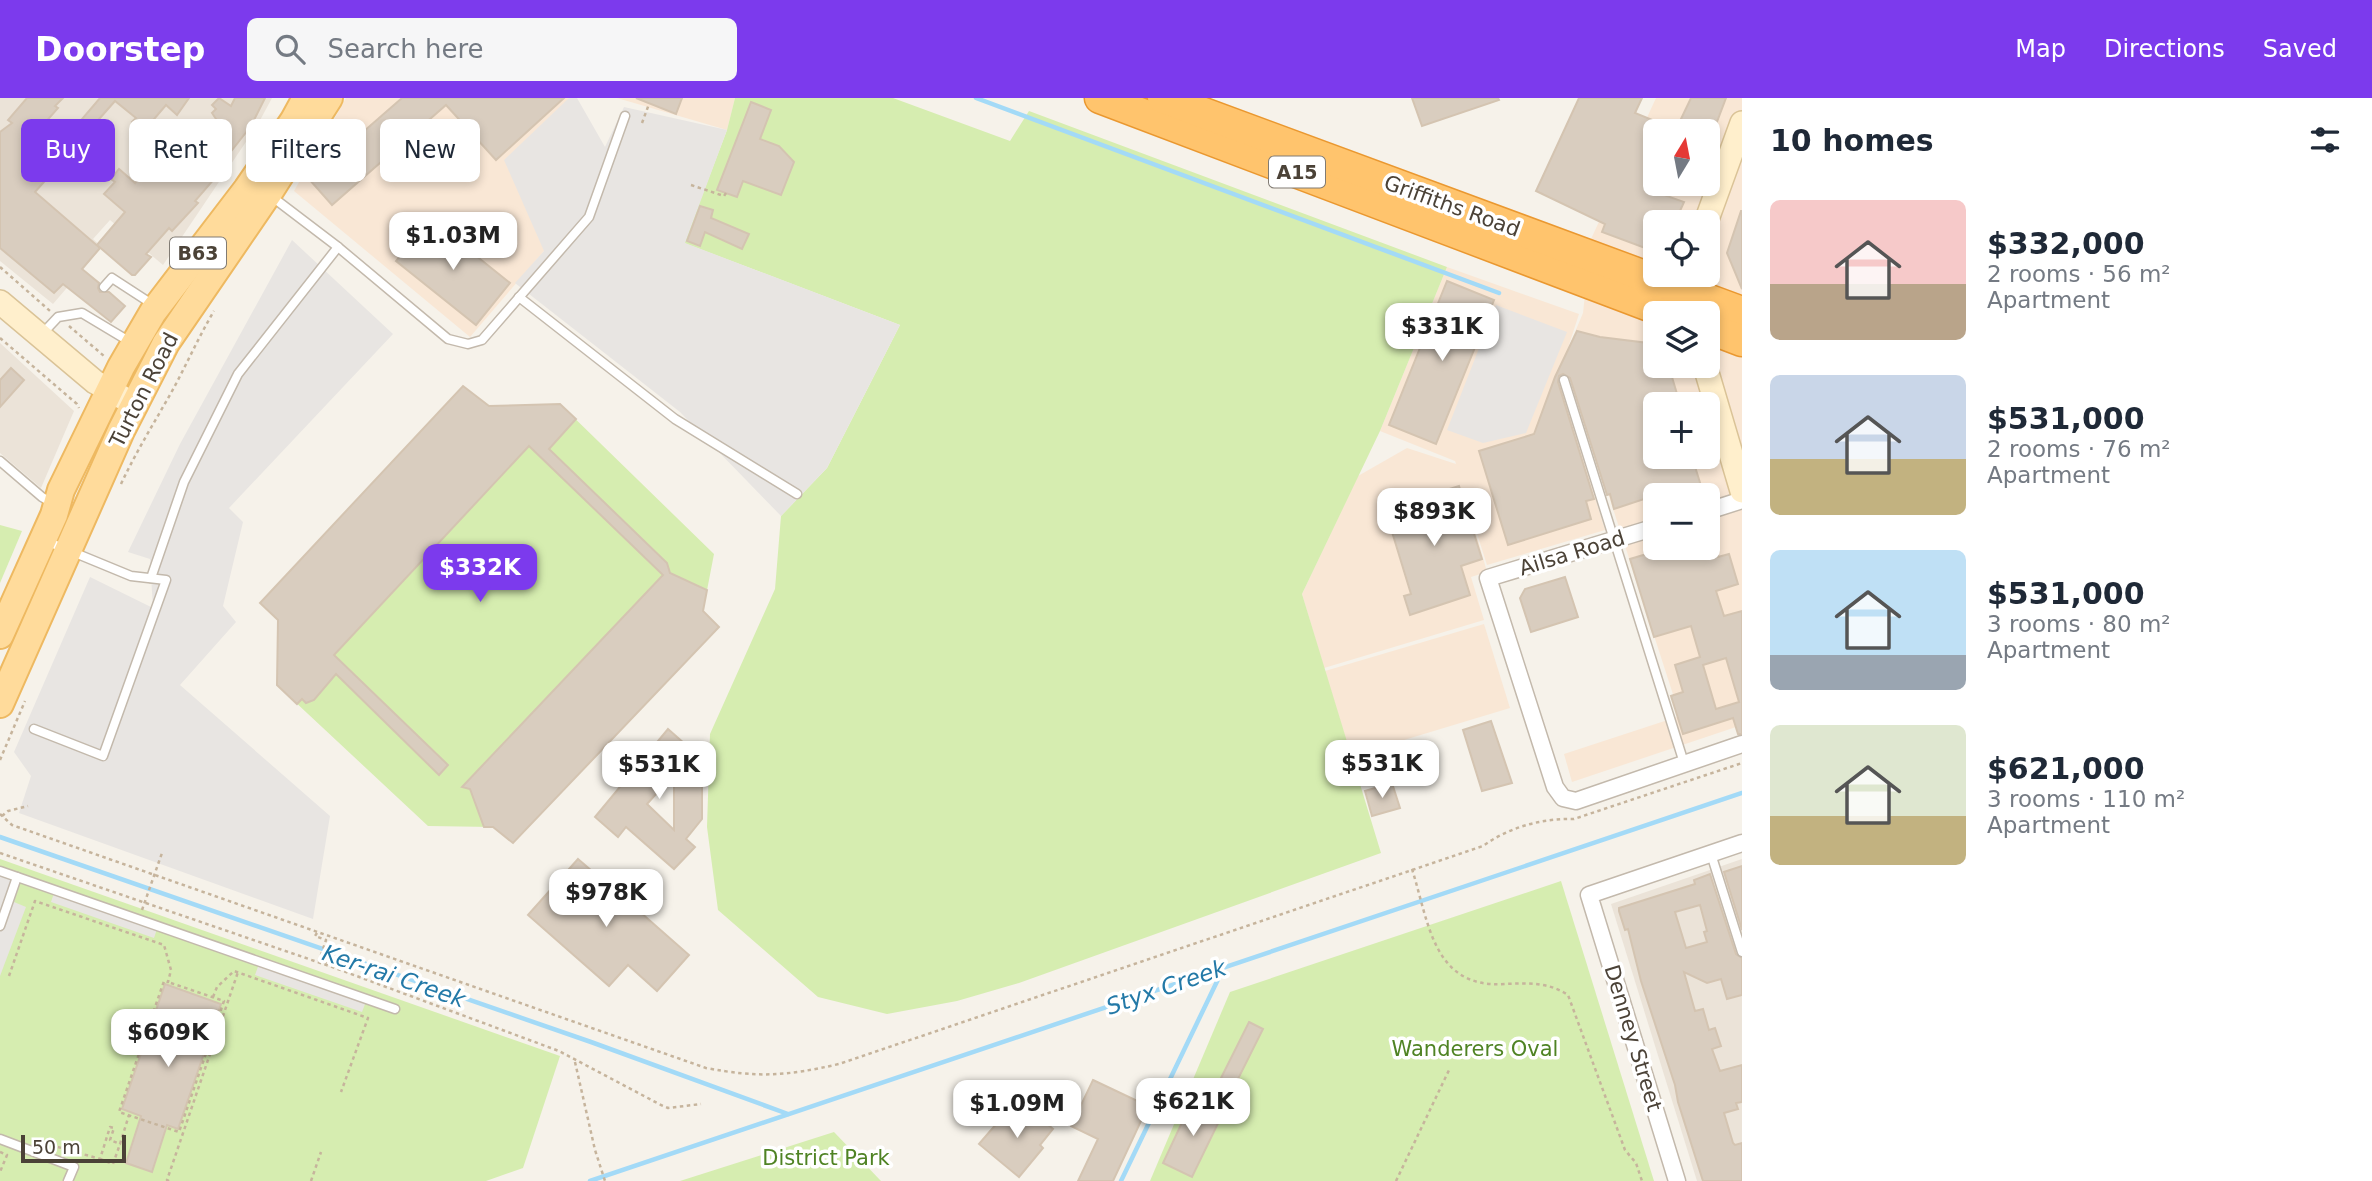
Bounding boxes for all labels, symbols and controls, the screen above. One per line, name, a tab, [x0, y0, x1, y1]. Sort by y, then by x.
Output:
search box	[247, 18, 737, 81]
text: Doorstep	[35, 30, 205, 69]
icon: search	[271, 30, 309, 68]
text: Search here	[327, 34, 484, 64]
text: Map	[2015, 35, 2066, 63]
text: Directions	[2104, 35, 2225, 63]
text: Saved	[2263, 35, 2337, 63]
chip: Buy	[21, 119, 115, 182]
chip: Rent	[129, 119, 232, 182]
chip: Filters	[246, 119, 366, 182]
chip: New	[380, 119, 480, 182]
north arrow	[1643, 119, 1720, 196]
map controls	[1643, 119, 1720, 560]
icon: filters	[2306, 121, 2344, 159]
text: 10 homes	[1770, 123, 1934, 158]
road number: A15	[1269, 156, 1325, 188]
street label: Griffiths Road	[1381, 170, 1523, 242]
button: locate	[1643, 210, 1720, 287]
pin: $1.03M	[396, 212, 510, 272]
text: $1.03M	[405, 222, 501, 248]
text: $332,000	[1987, 226, 2145, 261]
icon: home	[1826, 228, 1910, 312]
road number: B63	[170, 238, 226, 268]
text: 2 rooms · 56 m²	[1987, 261, 2171, 287]
text: Apartment	[1987, 287, 2110, 313]
button: layers	[1643, 301, 1720, 378]
pin: $331K	[1393, 303, 1491, 363]
text: $331K	[1401, 313, 1483, 339]
street label: Turton Road	[104, 329, 183, 452]
button: +	[1643, 392, 1720, 469]
text: $531,000	[1987, 401, 2145, 436]
icon: home	[1826, 403, 1910, 487]
text: 2 rooms · 76 m²	[1987, 436, 2171, 462]
text: Apartment	[1987, 462, 2110, 488]
button: −	[1643, 483, 1720, 560]
pin: $893K	[1385, 489, 1483, 548]
text: $893K	[1393, 498, 1475, 524]
street label: Ailsa Road	[1516, 526, 1628, 580]
pin: $332K	[431, 545, 529, 604]
text: $332K	[439, 554, 521, 580]
text: $531,000	[1987, 576, 2145, 611]
icon: home	[1826, 578, 1910, 662]
text: 3 rooms · 80 m²	[1987, 611, 2171, 637]
text: Apartment	[1987, 637, 2110, 663]
pin: $531K	[1333, 740, 1431, 800]
pin: $531K	[610, 742, 708, 801]
text: $531K	[1341, 750, 1423, 776]
text: $531K	[618, 751, 700, 777]
text: $621,000	[1987, 751, 2145, 786]
icon: home	[1826, 753, 1910, 837]
text: 3 rooms · 110 m²	[1987, 786, 2185, 812]
text: Apartment	[1987, 812, 2110, 838]
pin: $978K	[557, 870, 655, 929]
text: $978K	[565, 879, 647, 905]
water label: Ker-rai Creek	[319, 939, 470, 1013]
water label: Styx Creek	[1103, 954, 1231, 1020]
street label: Denney Street	[1599, 962, 1667, 1114]
pin: $609K	[119, 1010, 217, 1069]
text: $609K	[127, 1019, 209, 1045]
park label: Wanderers Oval	[1392, 1037, 1558, 1061]
pin: $621K	[1144, 1079, 1242, 1138]
pin: $1.09M	[960, 1080, 1074, 1140]
text: $621K	[1152, 1088, 1234, 1114]
text: $1.09M	[969, 1090, 1065, 1116]
scale bar	[21, 1132, 126, 1164]
text: 50 m	[32, 1136, 81, 1158]
park label: District Park	[762, 1146, 891, 1170]

